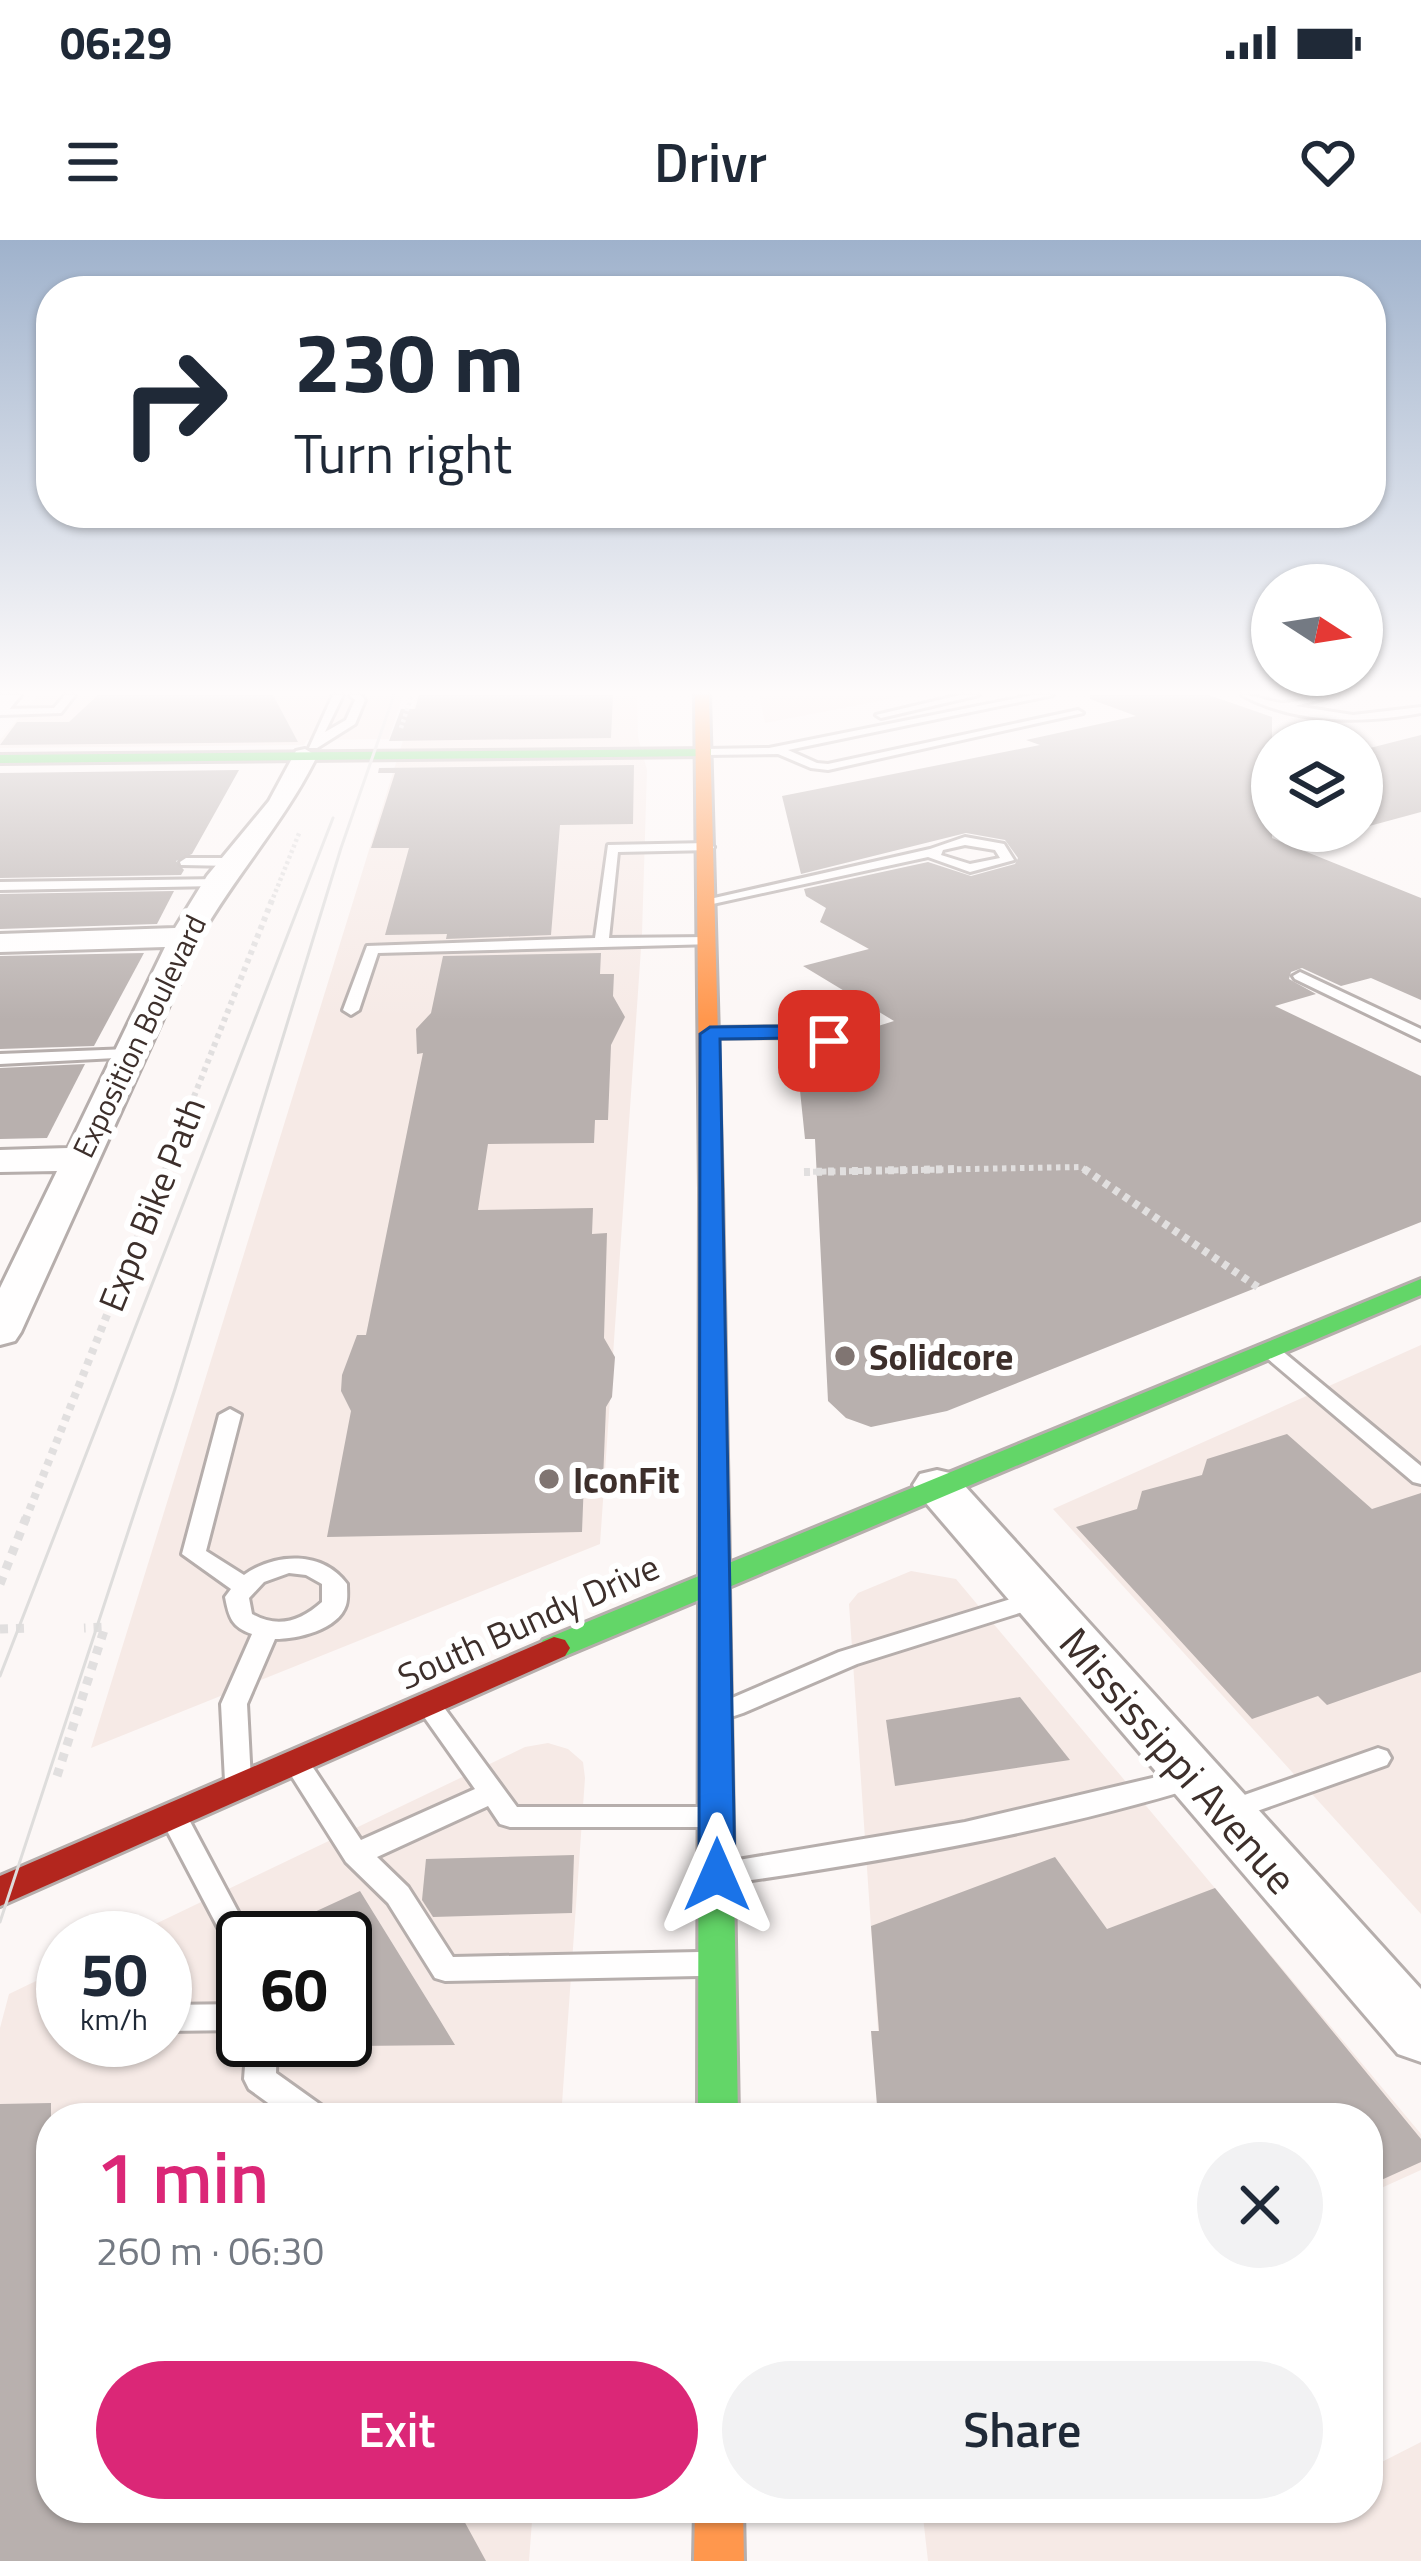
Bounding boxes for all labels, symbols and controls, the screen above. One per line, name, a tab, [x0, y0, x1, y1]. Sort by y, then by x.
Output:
text: 06:29	[60, 8, 172, 76]
text: Drivr	[654, 121, 767, 203]
icon: menu	[60, 129, 126, 195]
icon: heart	[1295, 129, 1361, 195]
text: 230 m	[294, 297, 524, 425]
icon: right	[96, 324, 252, 480]
text: Turn right	[294, 412, 512, 494]
north arrow	[1251, 564, 1383, 696]
map controls	[1251, 564, 1383, 852]
button: layers	[1251, 720, 1383, 852]
street label: Exposition Boulevard	[60, 907, 218, 1165]
pin	[778, 990, 880, 1092]
icon: arrive	[796, 1008, 862, 1074]
street label: Expo Bike Path	[83, 1089, 219, 1319]
place label: Solidcore	[869, 1329, 1013, 1384]
marker: Solidcore	[832, 1343, 858, 1369]
place label: IconFit	[573, 1452, 680, 1507]
marker: IconFit	[536, 1466, 562, 1492]
street label: South Bundy Drive	[388, 1539, 668, 1703]
street label: Mississippi Avenue	[1045, 1613, 1313, 1907]
position arrow	[654, 1812, 780, 1938]
speed limit sign: 60	[216, 1911, 372, 2067]
text: 50	[80, 1928, 148, 2019]
text: km/h	[80, 1996, 148, 2042]
text: 1 min	[96, 2121, 269, 2231]
button: close	[1197, 2142, 1323, 2268]
text: 260 m · 06:30	[96, 2221, 324, 2280]
button: Exit	[96, 2361, 698, 2499]
button: Share	[722, 2361, 1323, 2499]

